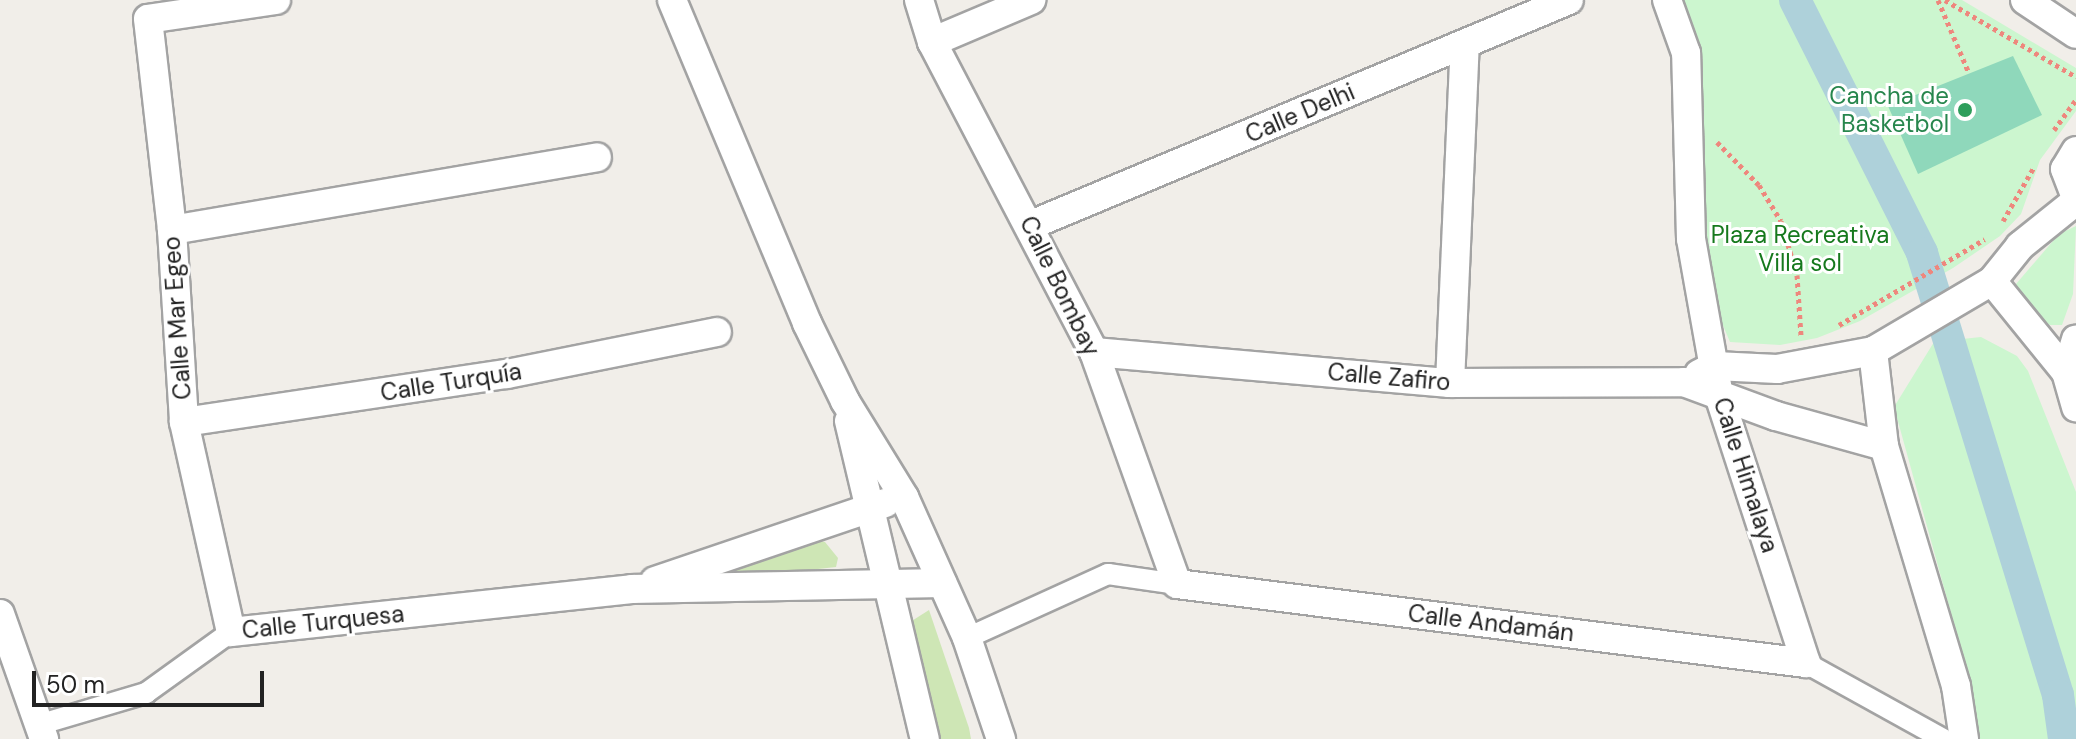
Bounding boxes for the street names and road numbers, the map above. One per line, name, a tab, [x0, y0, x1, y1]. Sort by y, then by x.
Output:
street label: Calle Delhi	[1241, 77, 1359, 149]
street label: Calle Bombay	[1014, 211, 1106, 361]
street label: Calle Mar Egeo	[157, 235, 197, 401]
street label: Calle Turquía	[378, 357, 524, 407]
street label: Calle Zafiro	[1326, 357, 1452, 397]
street label: Calle Himalaya	[1707, 394, 1785, 556]
street label: Calle Turquesa	[240, 599, 406, 645]
street label: Calle Andamán	[1406, 599, 1576, 647]

